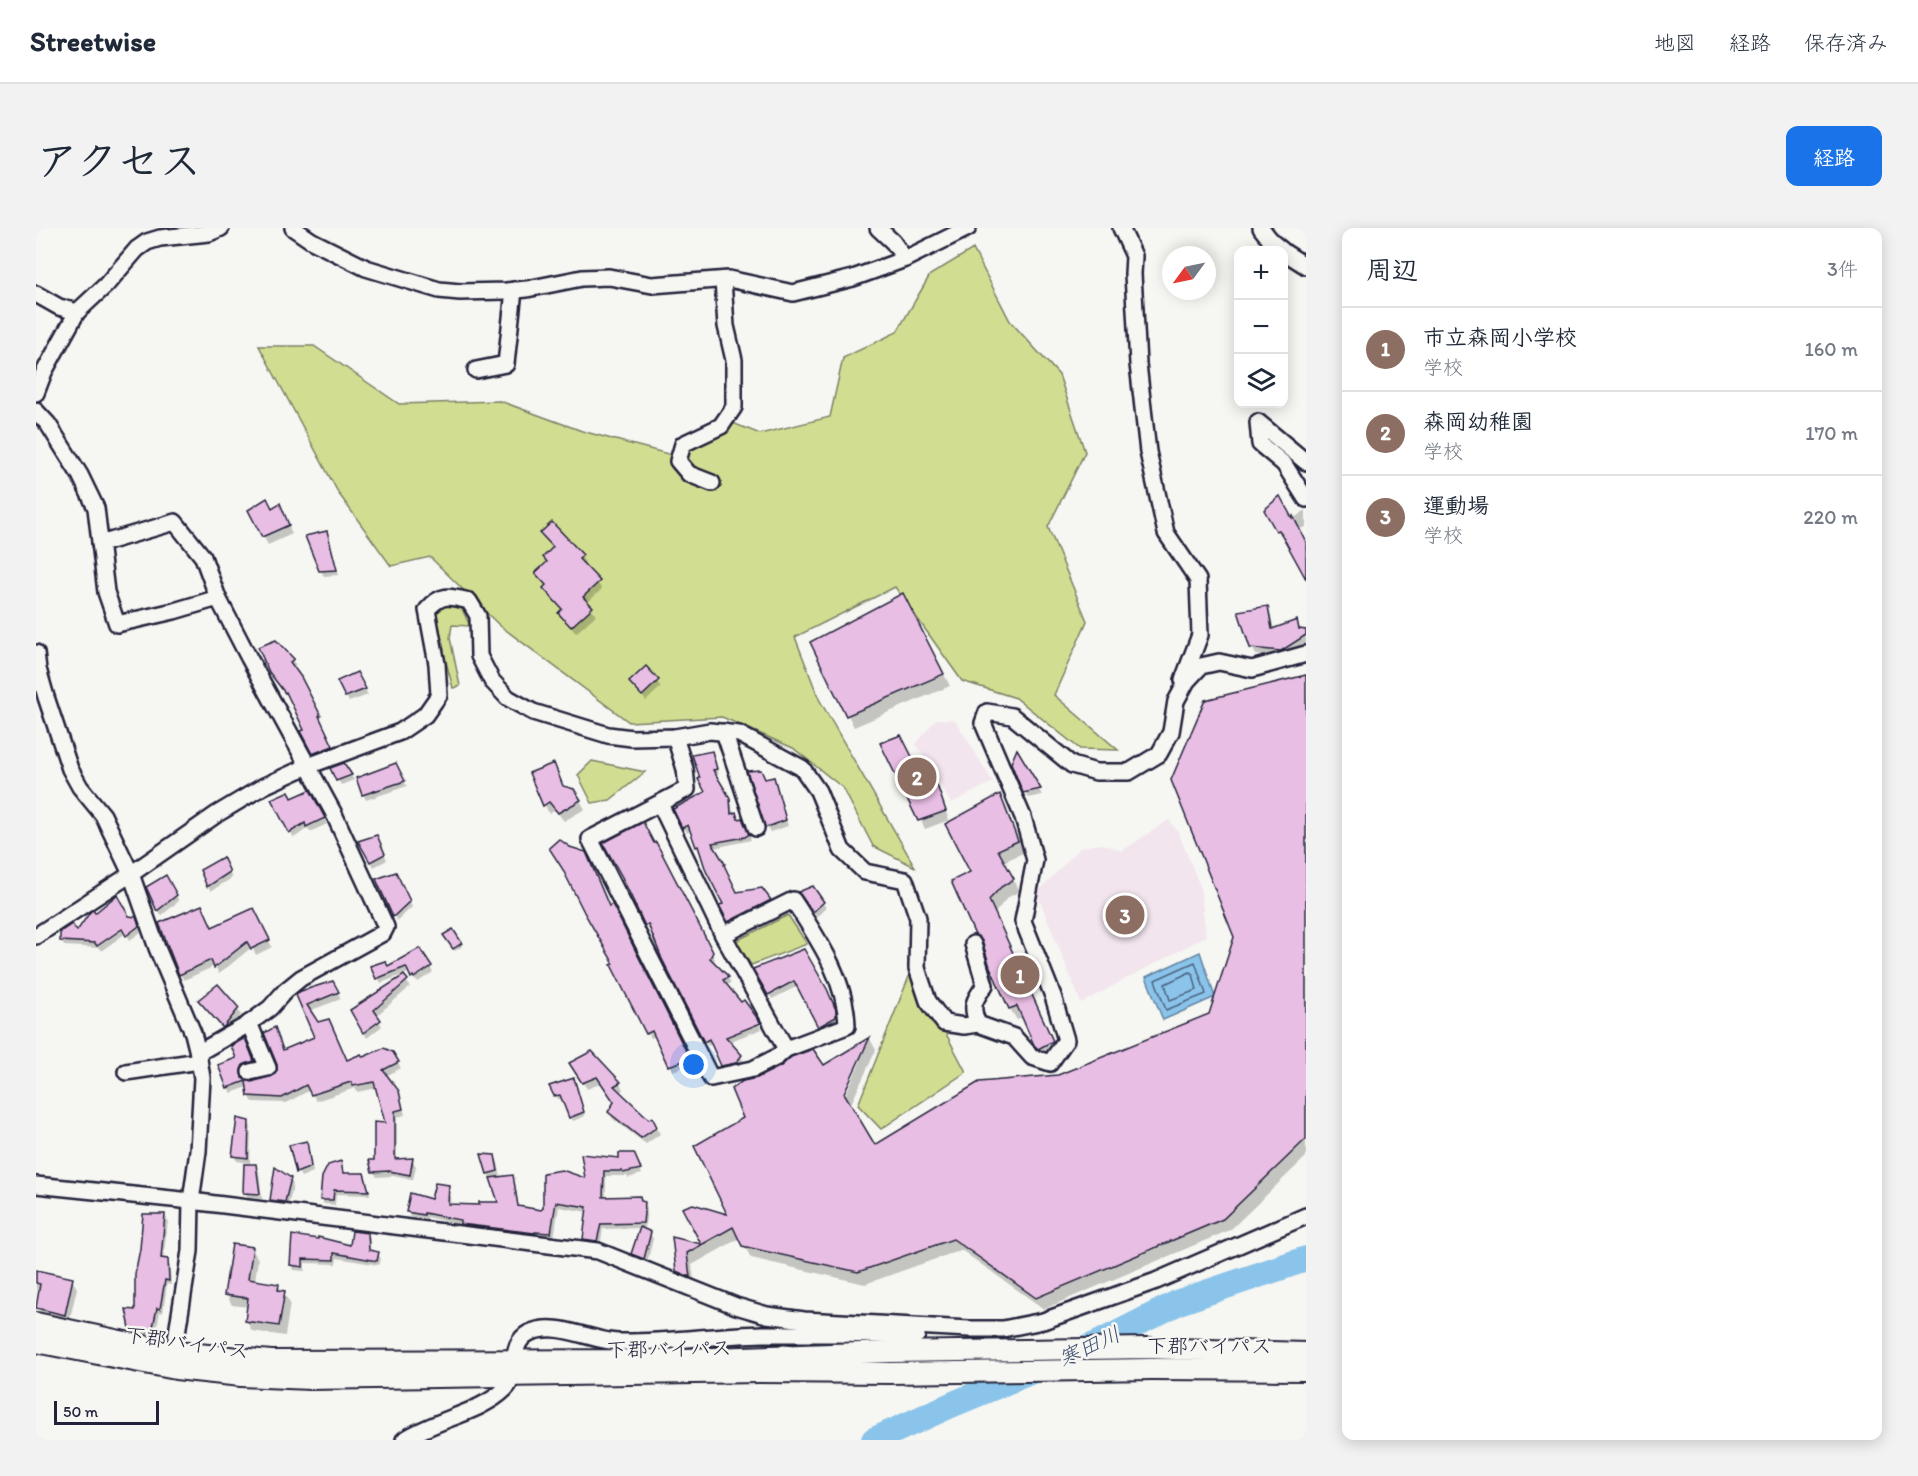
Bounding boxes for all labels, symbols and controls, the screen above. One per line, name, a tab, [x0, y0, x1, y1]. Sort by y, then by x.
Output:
text: Streetwise	[30, 24, 156, 58]
text: 地図	[1654, 30, 1696, 55]
text: 経路	[1729, 30, 1771, 55]
text: 保存済み	[1804, 30, 1888, 55]
button: 経路	[1786, 126, 1882, 186]
text: アクセス	[36, 135, 201, 186]
north arrow	[1162, 246, 1216, 300]
map controls	[1234, 246, 1288, 408]
button: +	[1234, 246, 1288, 300]
text: 周辺	[1366, 254, 1418, 286]
text: 3件	[1827, 257, 1858, 281]
button: −	[1234, 300, 1288, 354]
text: 市立森岡小学校	[1423, 324, 1577, 351]
text: 1	[1381, 337, 1390, 361]
text: 160 m	[1805, 337, 1858, 361]
button: layers	[1234, 354, 1288, 408]
text: 学校	[1423, 355, 1463, 379]
text: 森岡幼稚園	[1423, 408, 1533, 435]
text: 2	[1380, 421, 1391, 445]
text: 170 m	[1805, 421, 1858, 445]
text: 学校	[1423, 439, 1463, 463]
text: 運動場	[1423, 492, 1489, 519]
text: 3	[1380, 505, 1391, 529]
text: 220 m	[1803, 505, 1858, 529]
text: 学校	[1423, 523, 1463, 547]
pin: 2	[898, 754, 936, 800]
pin: 3	[1106, 892, 1144, 938]
pin: 1	[1000, 952, 1040, 998]
your location	[679, 1050, 708, 1079]
water label: 寒田川	[1054, 1320, 1125, 1373]
street label: 下郡バイパス	[123, 1321, 251, 1364]
street label: 下郡バイパス	[1146, 1333, 1272, 1358]
street label: 下郡バイパス	[606, 1335, 732, 1362]
scale bar	[54, 1398, 159, 1426]
text: 50 m	[63, 1402, 98, 1421]

